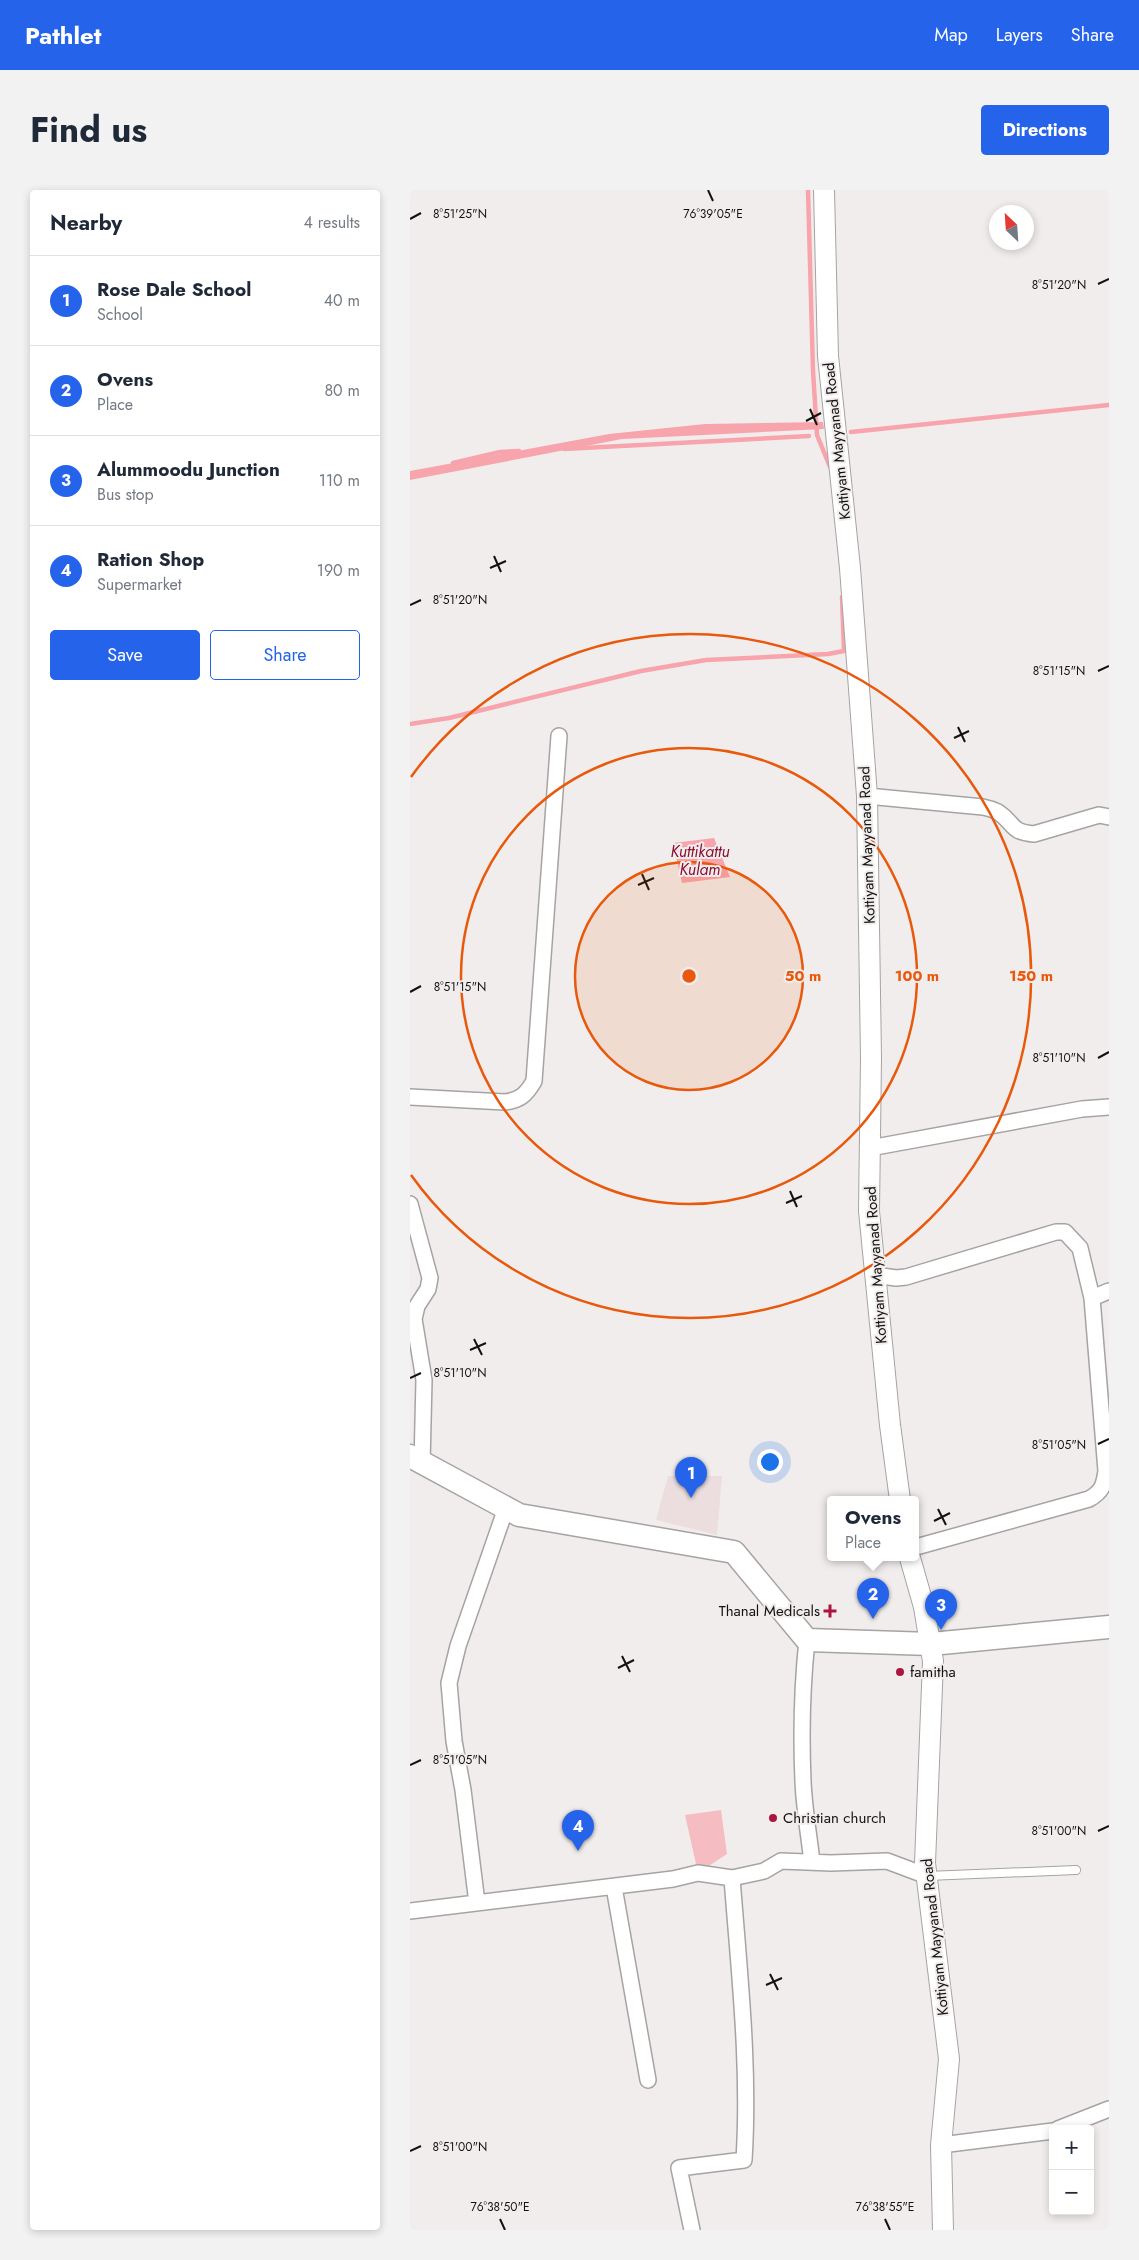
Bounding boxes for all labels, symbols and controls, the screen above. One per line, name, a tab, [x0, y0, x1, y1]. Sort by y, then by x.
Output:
text: Pathlet	[25, 18, 101, 53]
text: Map	[934, 22, 968, 48]
text: Layers	[996, 22, 1043, 48]
text: Share	[1071, 22, 1114, 48]
text: Find us	[30, 105, 147, 155]
button: Directions	[981, 105, 1109, 155]
text: 8°51'25"N	[433, 205, 487, 223]
text: 76°39'05"E	[683, 205, 743, 223]
north arrow	[989, 205, 1034, 250]
text: Nearby	[50, 208, 122, 238]
text: 4 results	[304, 211, 360, 234]
text: Rose Dale School	[97, 276, 251, 303]
text: 8°51'20"N	[1032, 276, 1086, 294]
text: 1	[62, 289, 70, 312]
text: 40 m	[324, 289, 360, 312]
text: School	[97, 303, 143, 326]
street label: Kottiyam Mayyanad Road	[818, 361, 856, 521]
text: Ovens	[97, 366, 153, 393]
text: 2	[61, 379, 71, 402]
text: 80 m	[324, 379, 360, 402]
text: Place	[97, 393, 133, 416]
text: Alummoodu Junction	[97, 456, 280, 483]
text: 3	[61, 469, 71, 492]
text: 110 m	[319, 469, 360, 492]
text: Bus stop	[97, 483, 154, 506]
text: Ration Shop	[97, 546, 204, 573]
text: 4	[60, 559, 72, 582]
text: 190 m	[317, 559, 360, 582]
text: Supermarket	[97, 573, 182, 596]
text: 8°51'20"N	[433, 591, 487, 609]
button: Save	[50, 630, 200, 680]
button: Share	[210, 630, 360, 680]
text: 8°51'15"N	[1033, 662, 1085, 680]
street label: Kottiyam Mayyanad Road	[853, 766, 881, 924]
water label: Kuttikattu Kulam	[670, 840, 730, 881]
text: 50 m	[785, 965, 821, 987]
text: 100 m	[895, 965, 939, 987]
text: 150 m	[1009, 965, 1053, 987]
centre of rings	[680, 967, 698, 985]
text: 8°51'15"N	[434, 978, 486, 996]
text: 8°51'10"N	[1033, 1049, 1085, 1067]
street label: Kottiyam Mayyanad Road	[860, 1185, 892, 1345]
text: 8°51'10"N	[434, 1364, 486, 1382]
text: 8°51'05"N	[1032, 1436, 1086, 1454]
your location	[757, 1449, 783, 1475]
pin: 1	[675, 1457, 707, 1498]
popup	[827, 1496, 919, 1561]
text: Ovens	[845, 1504, 901, 1531]
text: Place	[845, 1531, 881, 1554]
pin: 2	[857, 1578, 889, 1619]
pin: 3	[925, 1589, 957, 1630]
place label: Thanal Medicals	[719, 1600, 820, 1622]
marker: Thanal Medicals	[824, 1605, 836, 1617]
place label: famitha	[910, 1661, 956, 1683]
marker: famitha	[894, 1666, 906, 1678]
text: 8°51'05"N	[433, 1751, 487, 1769]
place label: Christian church	[783, 1807, 886, 1829]
pin: 4	[562, 1810, 594, 1851]
marker: Christian church	[767, 1812, 779, 1824]
text: 8°51'00"N	[1032, 1822, 1086, 1840]
street label: Kottiyam Mayyanad Road	[916, 1857, 954, 2017]
map controls	[1049, 2125, 1094, 2215]
button: +	[1049, 2125, 1094, 2170]
text: 8°51'00"N	[433, 2138, 487, 2156]
button: −	[1049, 2170, 1094, 2215]
text: 76°38'50"E	[470, 2198, 530, 2216]
text: 76°38'55"E	[856, 2198, 914, 2216]

